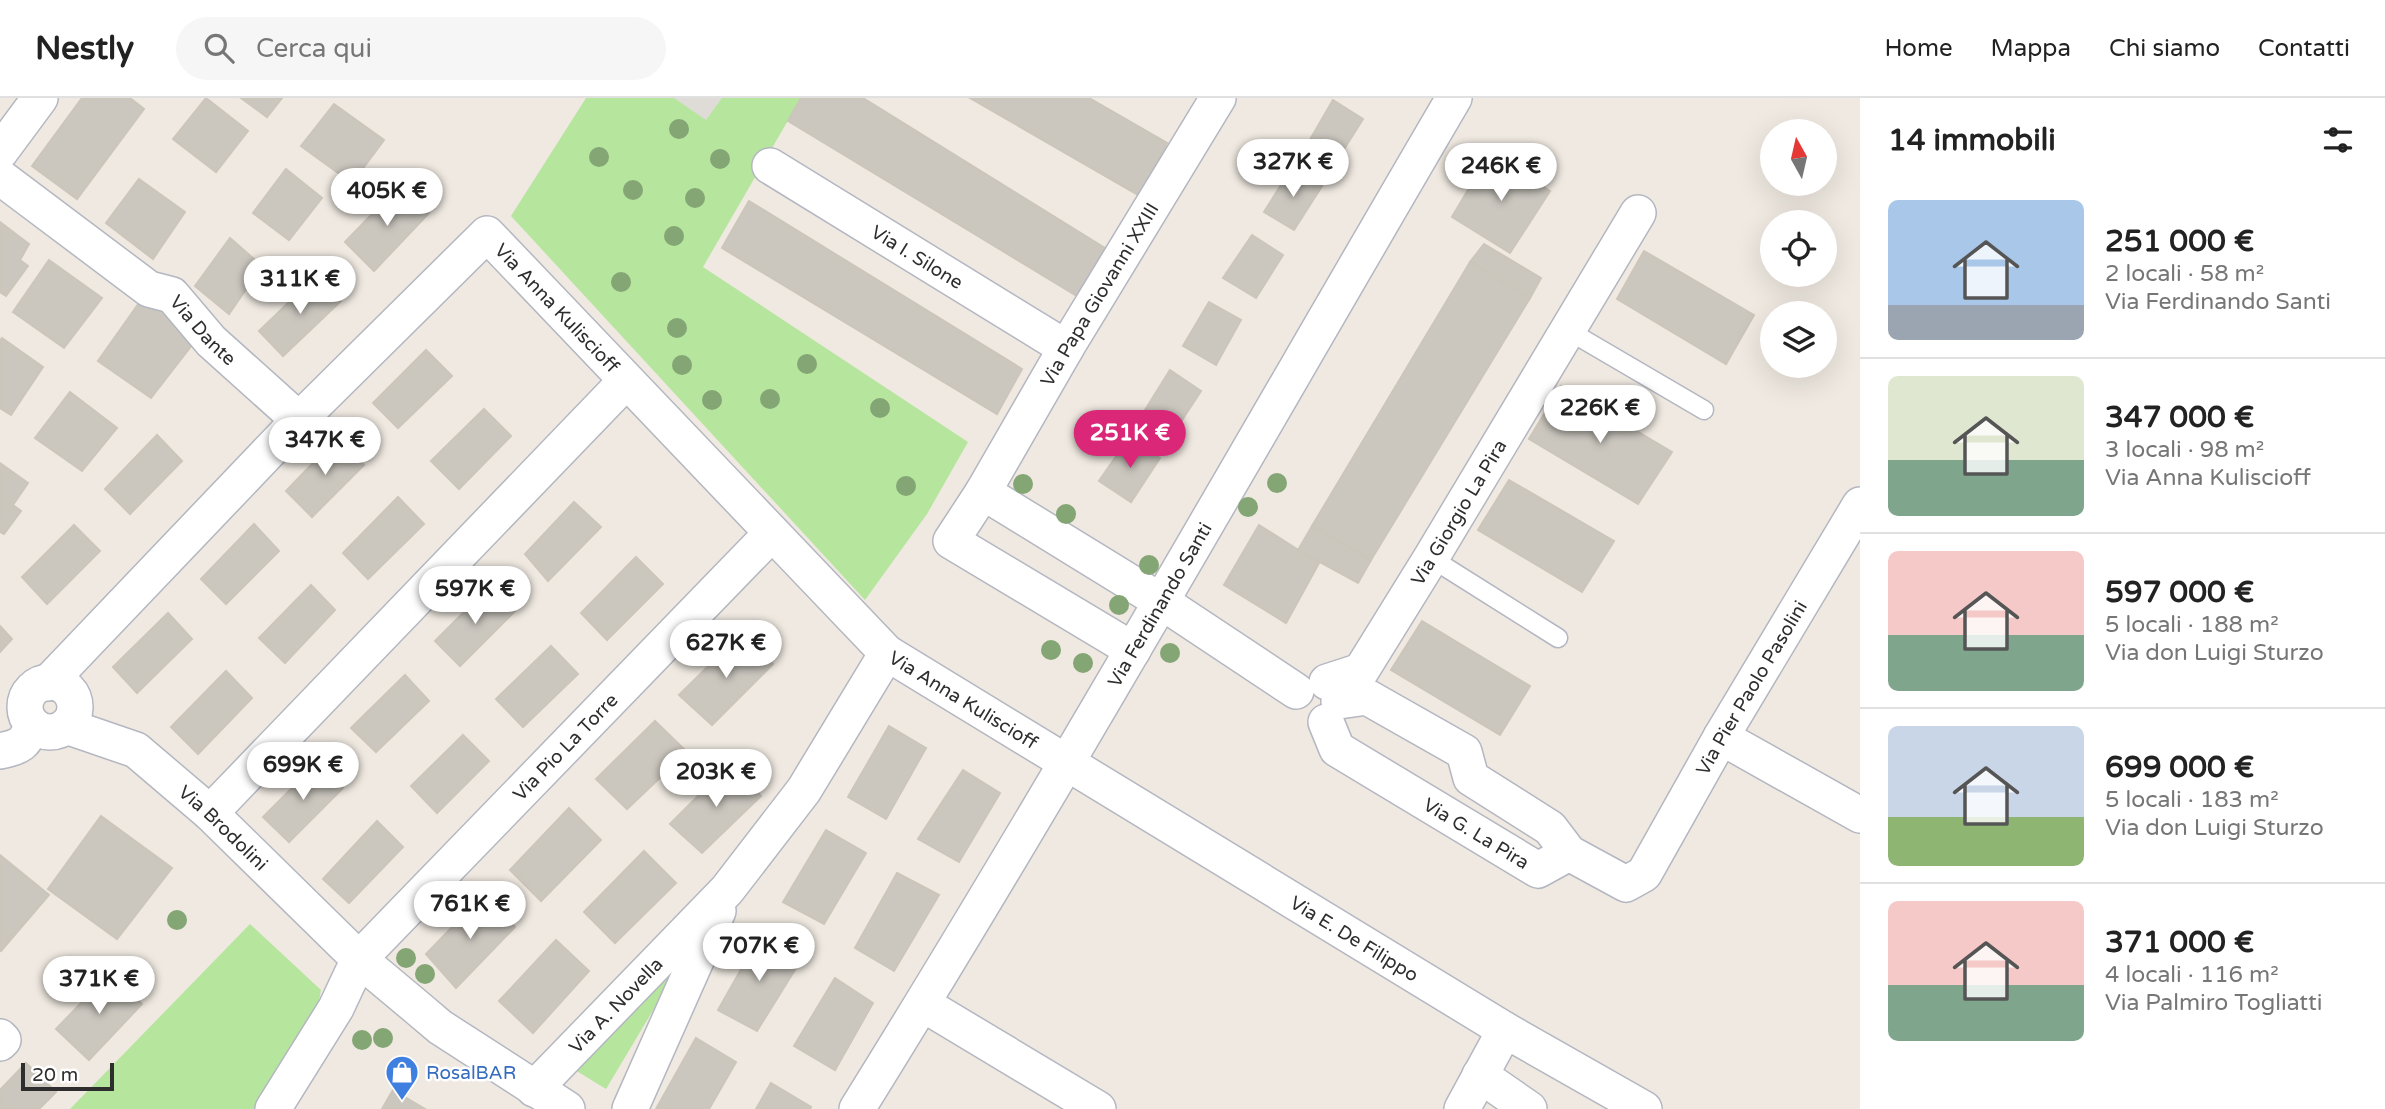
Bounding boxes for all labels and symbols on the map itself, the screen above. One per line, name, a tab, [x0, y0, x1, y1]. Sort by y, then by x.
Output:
north arrow	[1760, 119, 1838, 196]
pin: 327K €	[1236, 140, 1350, 199]
pin: 246K €	[1444, 144, 1558, 203]
pin: 405K €	[330, 169, 444, 228]
street label: Via Papa Giovanni XXIII	[1036, 199, 1164, 390]
street label: Via I. Silone	[867, 221, 967, 294]
street label: Via Anna Kuliscioff	[490, 239, 624, 378]
pin: 311K €	[243, 256, 357, 316]
street label: Via Dante	[165, 291, 240, 370]
pin: 226K €	[1543, 386, 1657, 445]
pin: 251K €	[1073, 410, 1187, 470]
pin: 347K €	[268, 418, 382, 477]
street label: Via Giorgio La Pira	[1407, 436, 1511, 590]
street label: Via Ferdinando Santi	[1103, 519, 1217, 691]
pin: 597K €	[418, 566, 532, 626]
street label: Via Pier Paolo Pasolini	[1692, 597, 1812, 779]
pin: 627K €	[669, 620, 783, 680]
street label: Via Anna Kuliscioff	[885, 647, 1042, 754]
street label: Via Pio La Torre	[509, 689, 623, 805]
pin: 699K €	[246, 742, 360, 802]
pin: 203K €	[659, 750, 773, 809]
street label: Via Brodolini	[174, 781, 272, 875]
street label: Via G. La Pira	[1419, 794, 1533, 874]
pin: 761K €	[413, 882, 527, 941]
street label: Via E. De Filippo	[1286, 892, 1422, 987]
pin: 707K €	[702, 924, 816, 983]
street label: Via A. Novella	[565, 953, 667, 1058]
pin: 371K €	[42, 956, 156, 1016]
shop icon: RosalBAR	[383, 1053, 421, 1102]
scale bar	[21, 1060, 114, 1092]
place label: RosalBAR	[426, 1062, 516, 1084]

